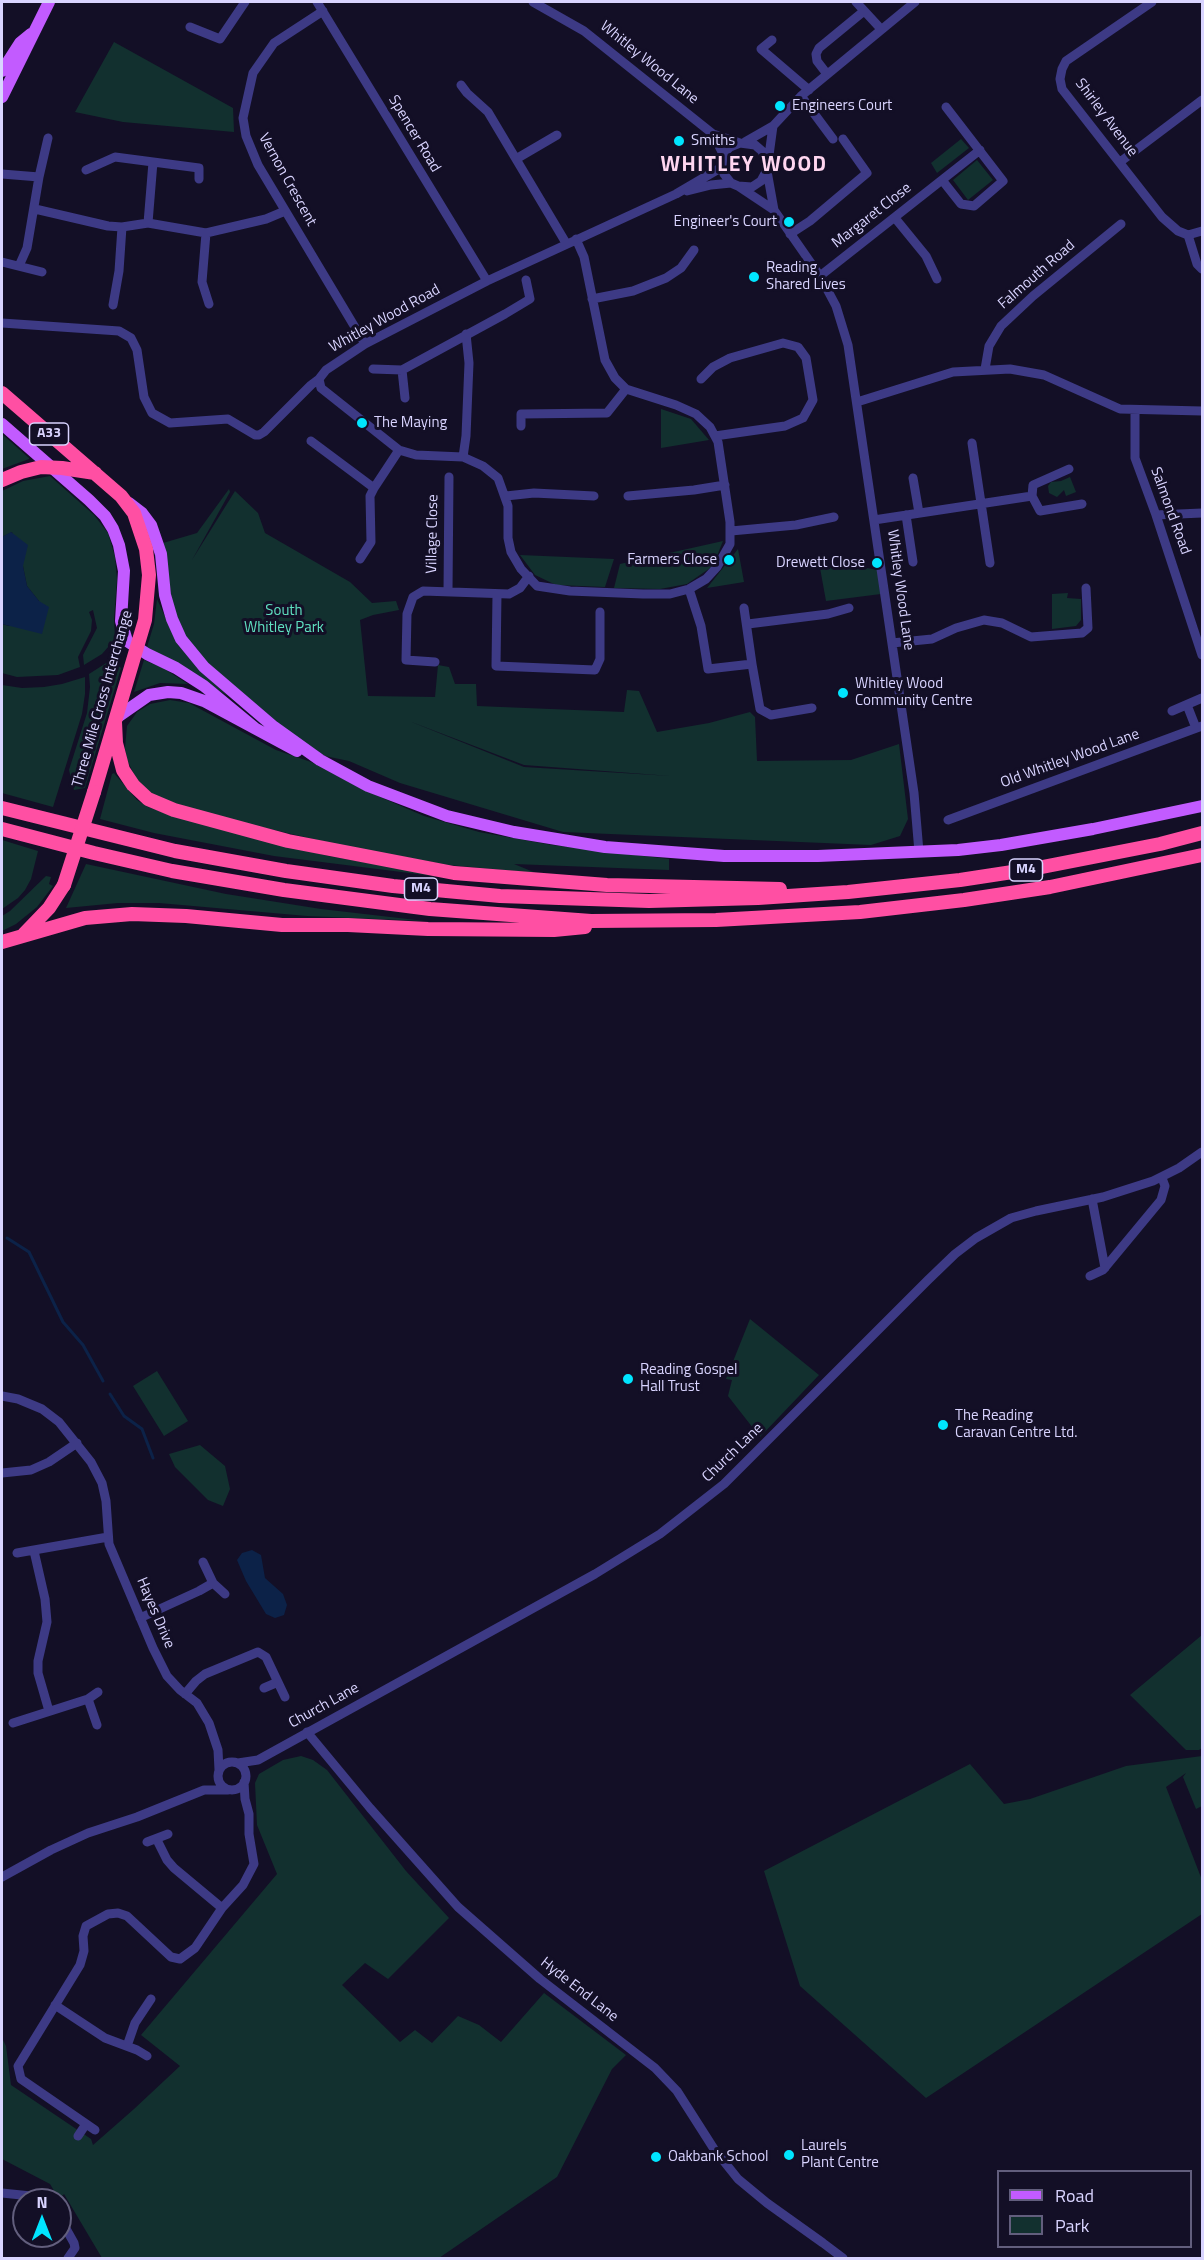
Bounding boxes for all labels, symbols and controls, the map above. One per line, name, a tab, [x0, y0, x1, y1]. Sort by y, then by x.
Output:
street label: Whitley Wood Lane	[596, 18, 702, 108]
street label: Shirley Avenue	[1071, 75, 1141, 161]
street label: Spencer Road	[384, 92, 444, 176]
place label: Engineers Court	[792, 97, 892, 115]
marker: Engineers Court	[773, 99, 787, 113]
street label: Vernon Crescent	[254, 130, 320, 230]
place label: Smiths	[691, 132, 735, 150]
marker: Smiths	[672, 134, 686, 148]
district label: WHITLEY WOOD	[661, 153, 827, 179]
street label: Margaret Close	[829, 179, 915, 253]
place label: Engineer's Court	[674, 213, 777, 231]
marker: Engineer's Court	[782, 215, 796, 229]
street label: Falmouth Road	[995, 237, 1079, 313]
place label: Reading Shared Lives	[766, 259, 846, 294]
marker: Reading Shared Lives	[747, 270, 761, 284]
street label: Whitley Wood Road	[326, 281, 444, 357]
place label: The Maying	[374, 414, 447, 432]
marker: The Maying	[355, 416, 369, 430]
road number: A33	[29, 423, 68, 445]
street label: Salmond Road	[1146, 465, 1194, 557]
street label: Village Close	[423, 494, 443, 574]
street label: Whitley Wood Lane	[883, 528, 917, 652]
place label: Farmers Close	[627, 551, 717, 569]
marker: Farmers Close	[722, 553, 736, 567]
place label: Drewett Close	[776, 554, 865, 572]
marker: Drewett Close	[870, 556, 884, 570]
park label: South Whitley Park	[244, 602, 324, 637]
street label: Three Mile Cross Interchange	[69, 609, 137, 789]
place label: Whitley Wood Community Centre	[855, 675, 973, 710]
marker: Whitley Wood Community Centre	[836, 686, 850, 700]
street label: Old Whitley Wood Lane	[998, 726, 1142, 792]
road number: M4	[1010, 859, 1042, 881]
road number: M4	[404, 878, 438, 900]
place label: Reading Gospel Hall Trust	[640, 1361, 738, 1396]
marker: Reading Gospel Hall Trust	[621, 1372, 635, 1386]
place label: The Reading Caravan Centre Ltd.	[955, 1407, 1077, 1442]
marker: The Reading Caravan Centre Ltd.	[936, 1418, 950, 1432]
street label: Church Lane	[699, 1420, 767, 1486]
street label: Hayes Drive	[132, 1575, 178, 1651]
street label: Church Lane	[286, 1679, 362, 1733]
street label: Hyde End Lane	[536, 1954, 622, 2026]
place label: Laurels Plant Centre	[801, 2137, 879, 2172]
place label: Oakbank School	[668, 2148, 769, 2166]
marker: Laurels Plant Centre	[782, 2148, 796, 2162]
marker: Oakbank School	[649, 2150, 663, 2164]
legend	[997, 2170, 1192, 2248]
text: Road	[1055, 2182, 1094, 2209]
north arrow	[12, 2188, 72, 2248]
text: N	[36, 2190, 48, 2214]
text: Park	[1055, 2212, 1089, 2239]

